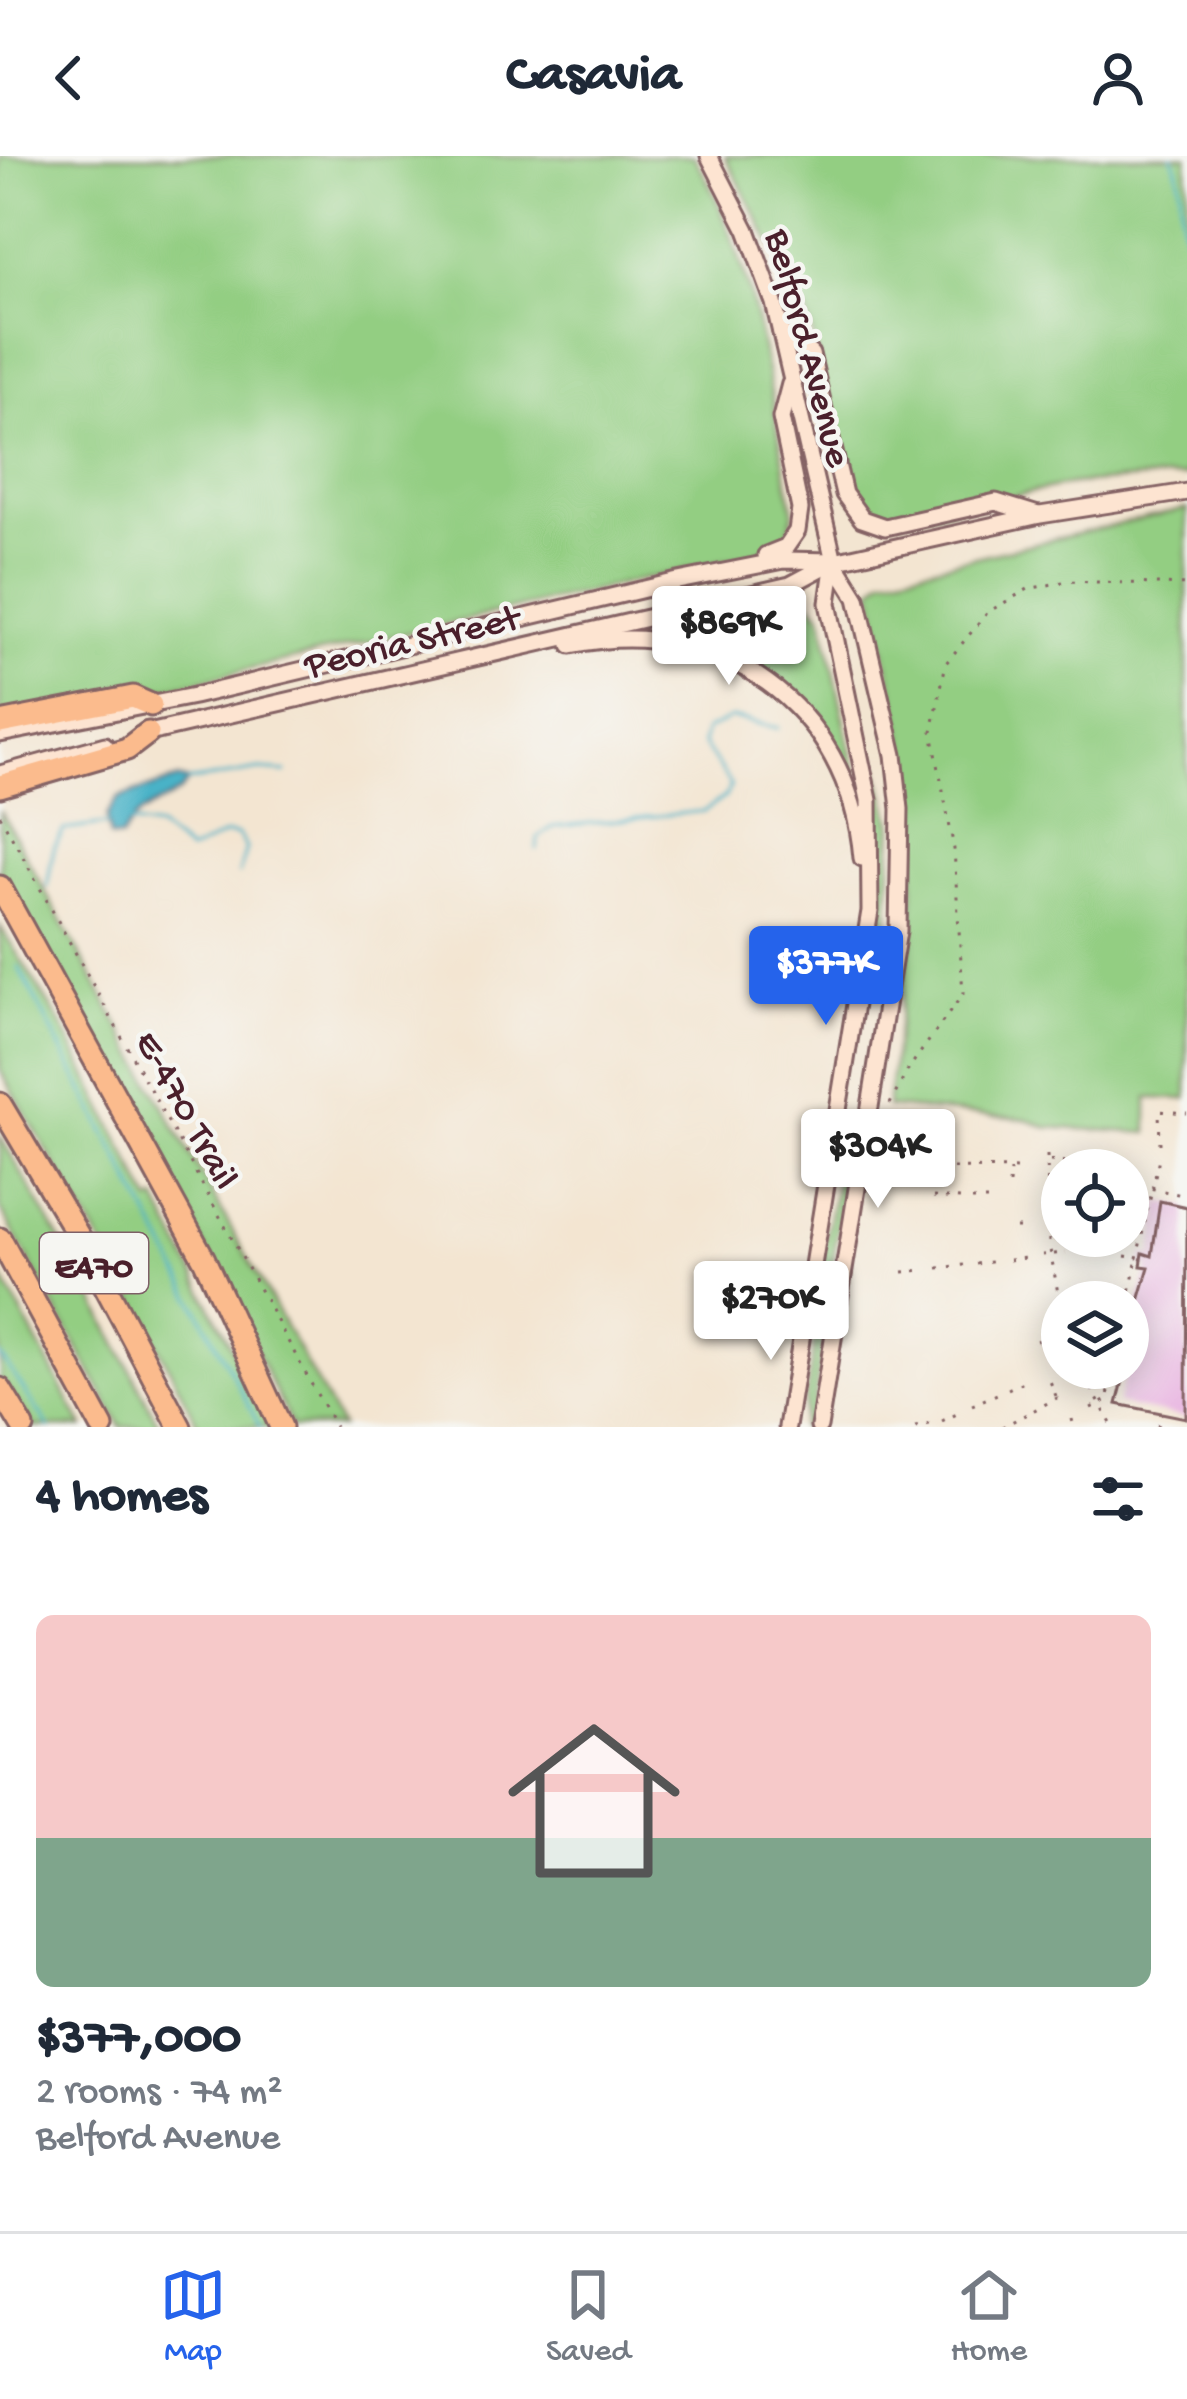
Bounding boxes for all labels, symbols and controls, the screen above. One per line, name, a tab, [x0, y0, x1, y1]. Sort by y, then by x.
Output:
icon: back	[36, 45, 102, 111]
icon: person	[1085, 45, 1151, 111]
text: Casavia	[506, 46, 681, 110]
street label: Belford Avenue	[751, 224, 859, 473]
pin: $869K	[645, 586, 813, 688]
street label: Peoria Street	[299, 597, 527, 692]
text: $869K	[679, 602, 779, 648]
pin: $377K	[742, 926, 910, 1028]
text: $377K	[776, 942, 876, 988]
street label: E-470 Trail	[122, 1024, 246, 1199]
pin: $304K	[794, 1109, 962, 1211]
text: $304K	[828, 1125, 928, 1171]
map controls	[1041, 1149, 1149, 1389]
button: locate	[1041, 1149, 1149, 1257]
road number: E470	[40, 1233, 148, 1293]
pin: $270K	[687, 1261, 855, 1363]
text: $270K	[721, 1277, 821, 1323]
button: layers	[1041, 1281, 1149, 1389]
icon: filters	[1085, 1466, 1151, 1532]
text: 4 homes	[36, 1469, 207, 1529]
icon: home	[486, 1693, 702, 1909]
text: $377,000	[36, 2011, 241, 2071]
text: 2 rooms · 74 m²	[36, 2071, 283, 2117]
text: Belford Avenue	[36, 2117, 280, 2163]
tab: Map	[160, 2262, 226, 2372]
tab: Saved	[546, 2262, 631, 2372]
tab: Home	[951, 2262, 1027, 2372]

